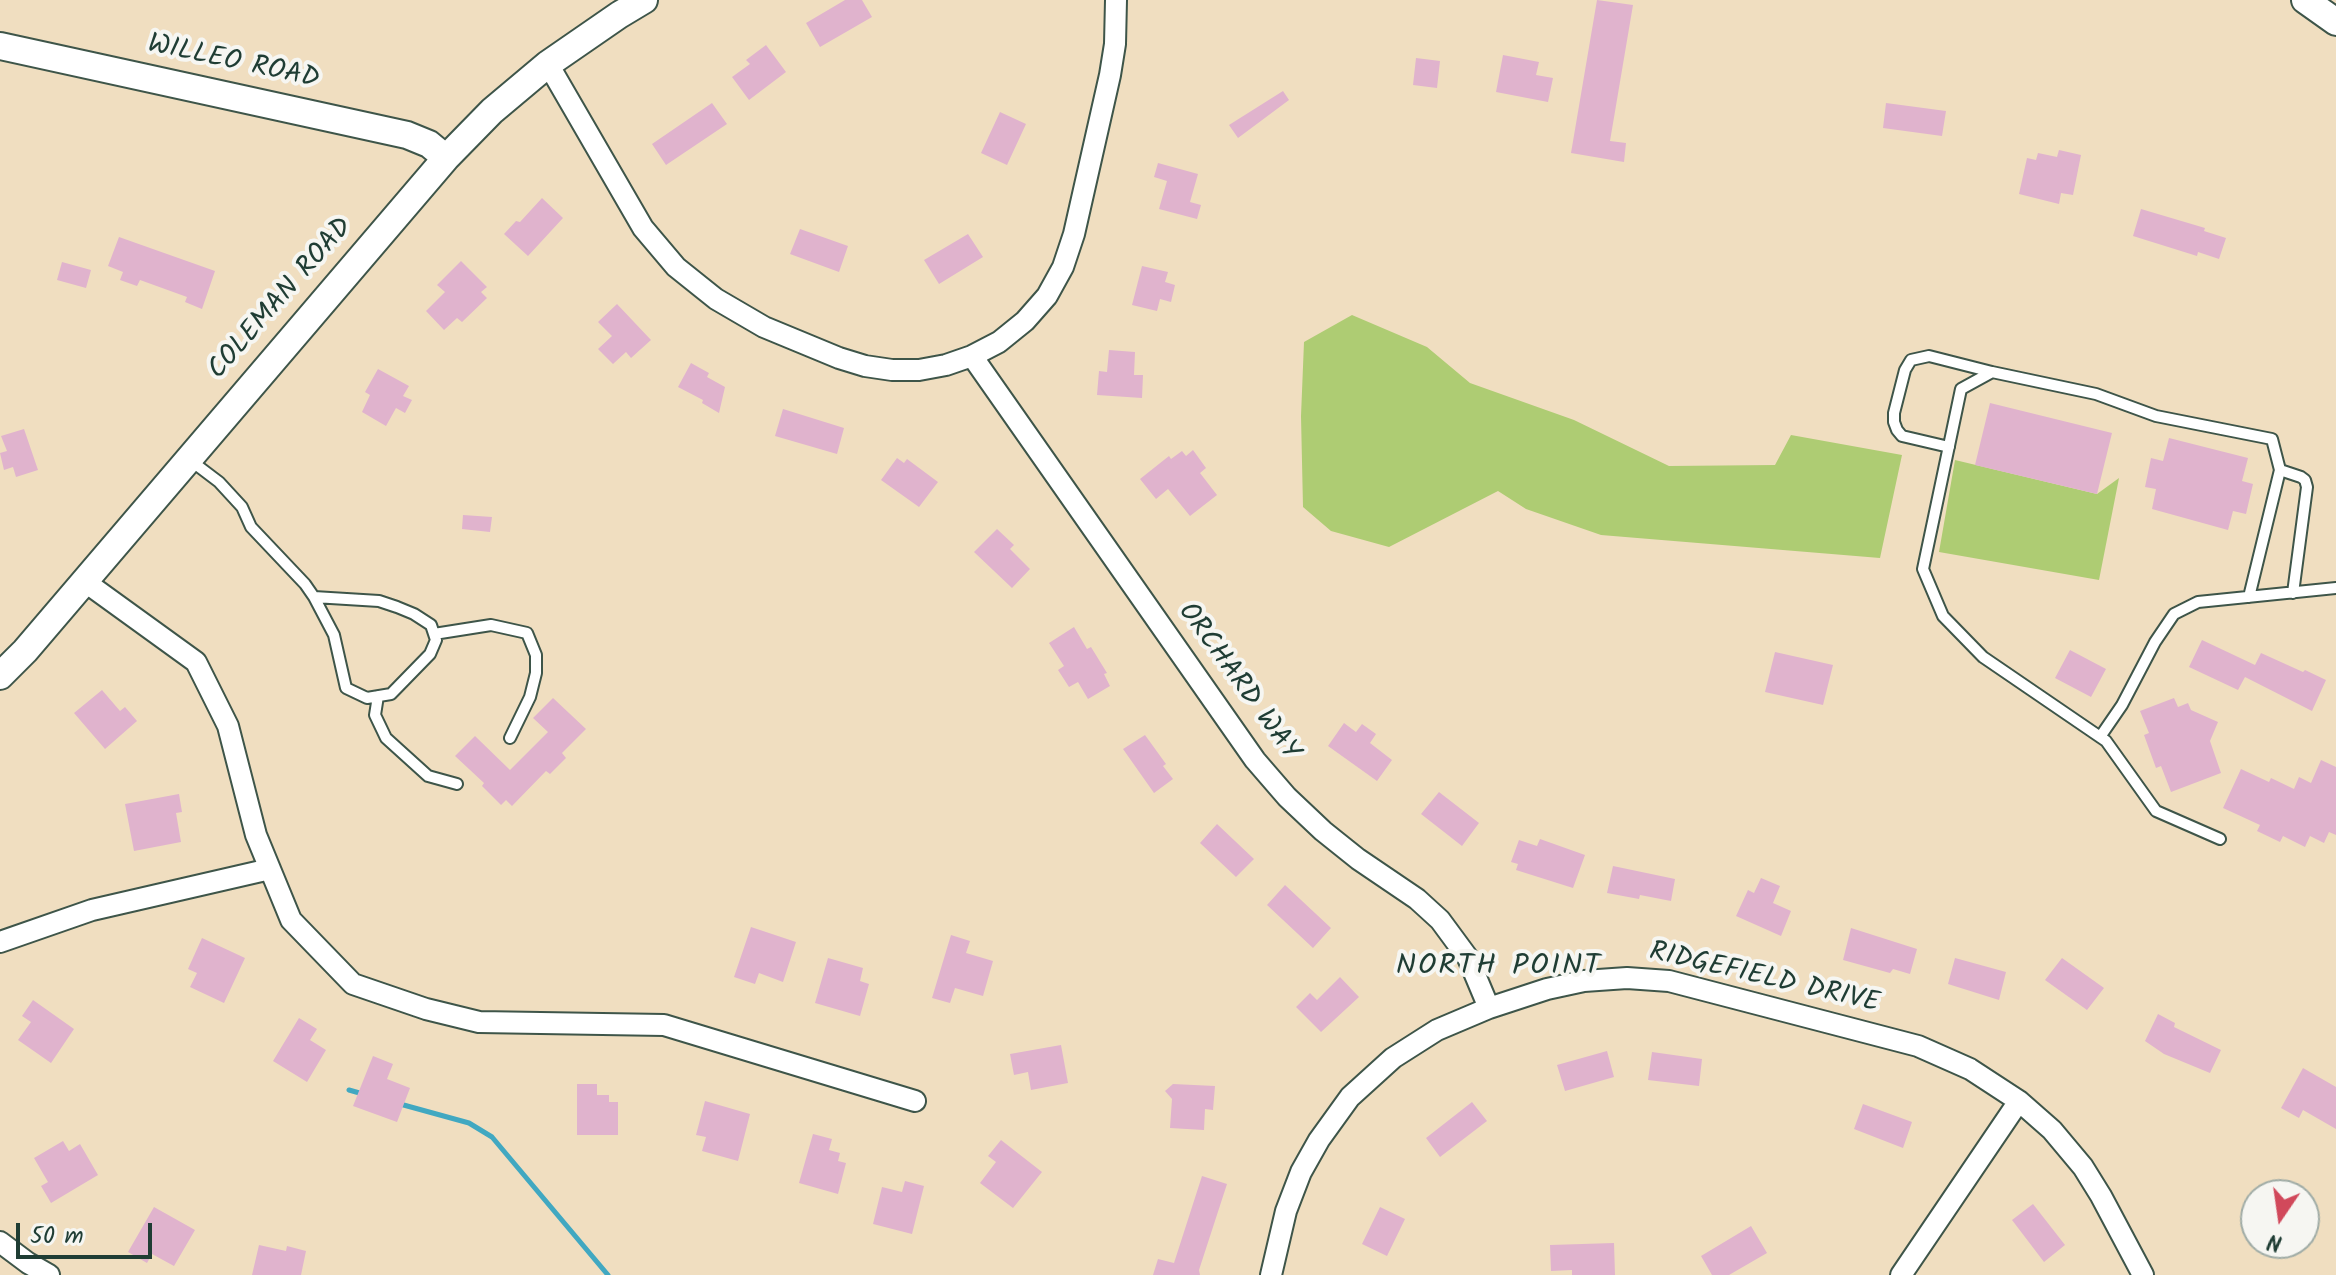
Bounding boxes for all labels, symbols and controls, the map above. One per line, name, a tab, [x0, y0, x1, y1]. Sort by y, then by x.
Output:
street label: WILLEO ROAD	[144, 29, 322, 99]
street label: COLEMAN ROAD	[203, 212, 361, 388]
street label: ORCHARD WAY	[1169, 598, 1305, 768]
street label: RIDGEFIELD DRIVE	[1646, 937, 1882, 1023]
district label: NORTH POINT	[1396, 951, 1602, 987]
north arrow	[2240, 1179, 2320, 1259]
scale bar	[20, 1207, 156, 1257]
text: 50 m	[30, 1217, 84, 1256]
text: N	[2264, 1222, 2286, 1260]

